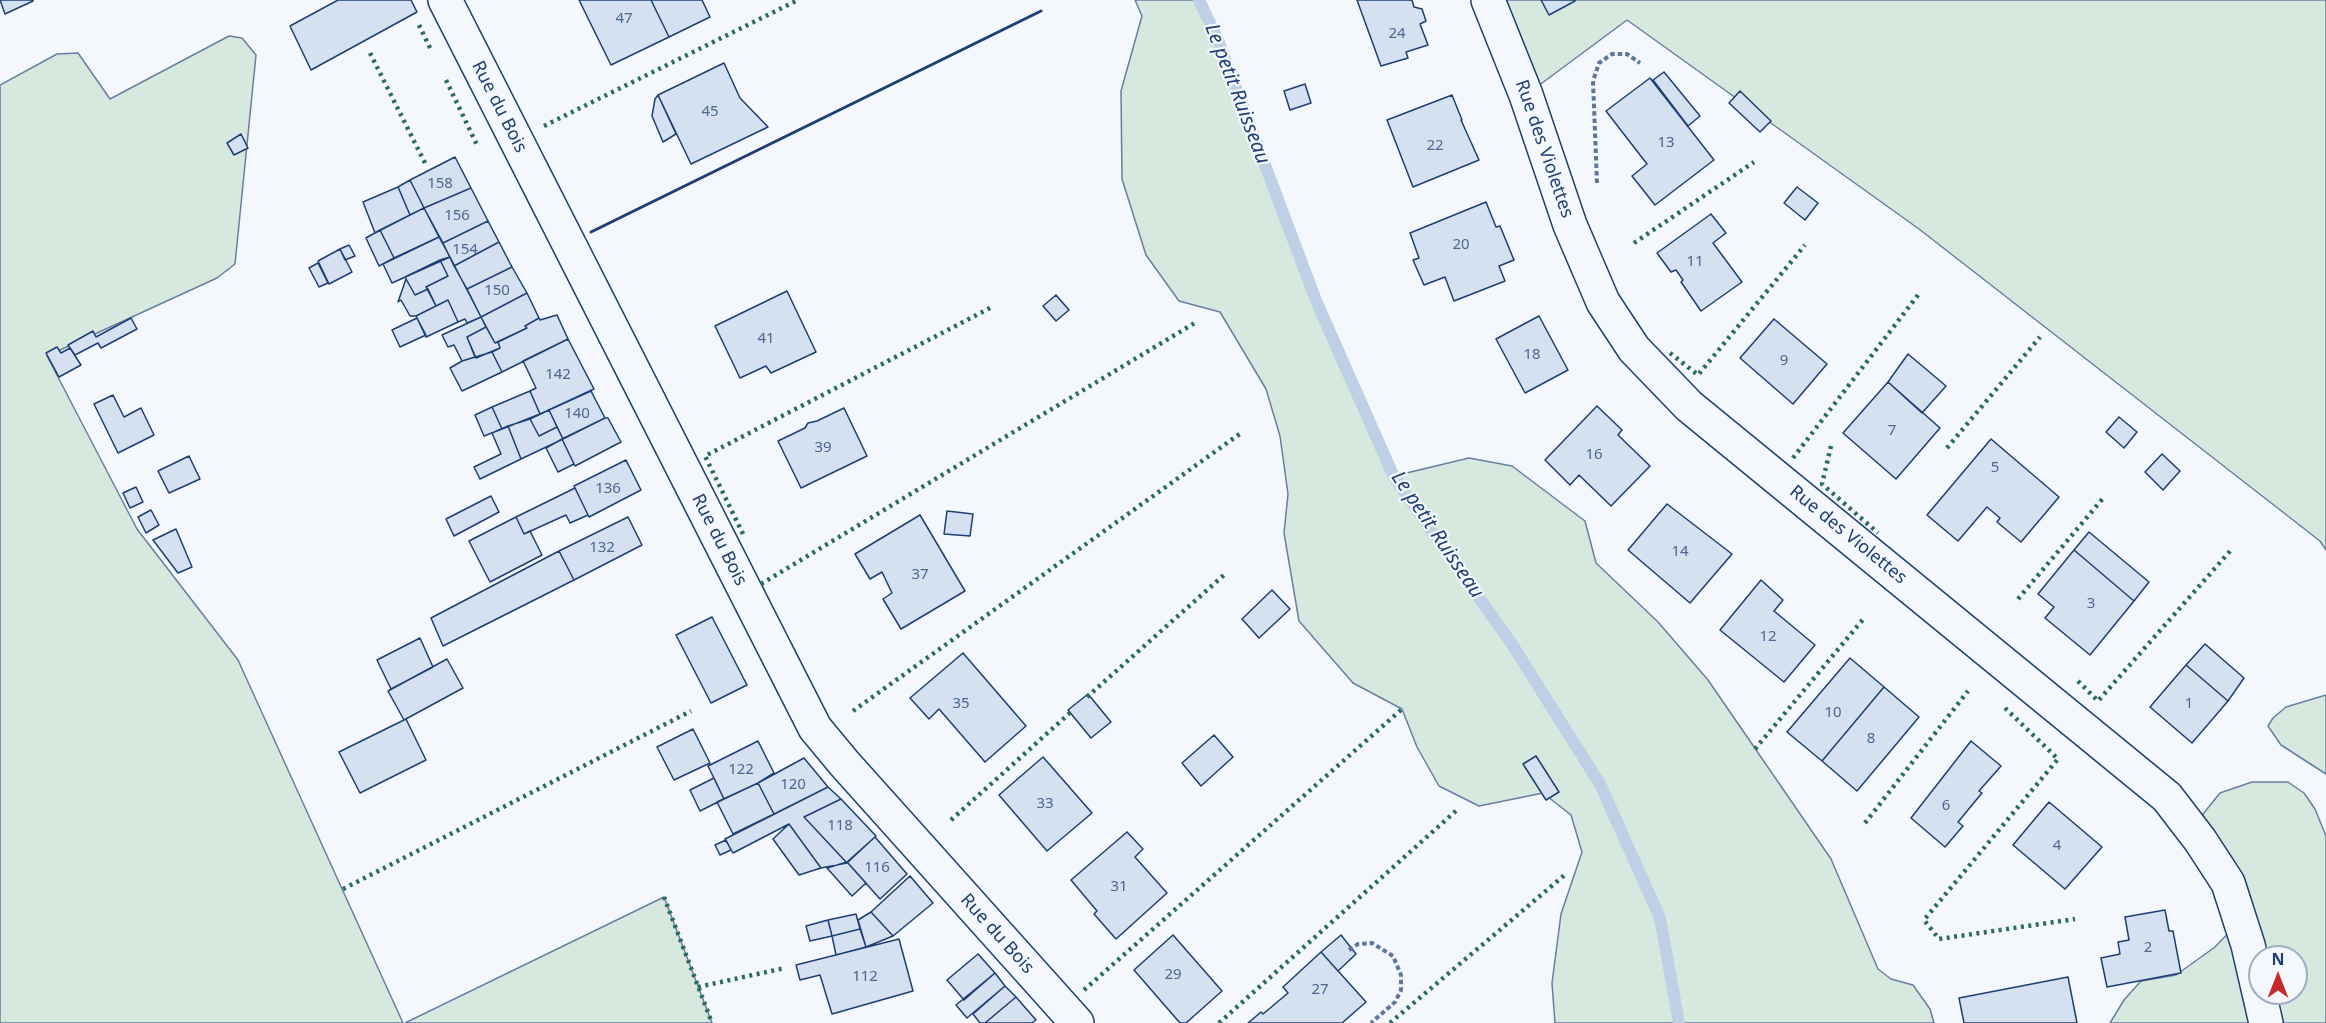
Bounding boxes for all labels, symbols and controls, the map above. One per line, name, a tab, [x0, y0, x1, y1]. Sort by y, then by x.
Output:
house number: 47	[615, 10, 633, 28]
water label: Le petit Ruisseau	[1199, 20, 1275, 168]
house number: 24	[1388, 25, 1406, 43]
street label: Rue du Bois	[467, 58, 531, 156]
street label: Rue des Violettes	[1510, 77, 1578, 221]
house number: 45	[701, 103, 719, 121]
house number: 13	[1657, 134, 1675, 152]
house number: 22	[1426, 137, 1444, 155]
house number: 158	[427, 175, 453, 193]
house number: 156	[444, 207, 470, 225]
house number: 20	[1452, 236, 1470, 254]
house number: 154	[452, 241, 478, 259]
house number: 11	[1686, 253, 1704, 271]
house number: 150	[484, 282, 510, 300]
house number: 41	[757, 330, 775, 348]
house number: 18	[1523, 346, 1541, 364]
house number: 9	[1780, 352, 1788, 370]
house number: 142	[545, 366, 571, 384]
house number: 140	[564, 405, 590, 423]
house number: 7	[1888, 422, 1896, 440]
house number: 39	[814, 439, 832, 457]
house number: 16	[1585, 446, 1603, 464]
house number: 5	[1991, 459, 1999, 477]
water label: Le petit Ruisseau	[1386, 467, 1488, 603]
house number: 136	[595, 480, 621, 498]
street label: Rue des Violettes	[1785, 481, 1911, 589]
street label: Rue du Bois	[687, 491, 751, 589]
house number: 132	[589, 539, 615, 557]
house number: 14	[1671, 543, 1689, 561]
house number: 37	[911, 566, 929, 584]
house number: 3	[2087, 595, 2095, 613]
house number: 12	[1759, 628, 1777, 646]
house number: 35	[952, 695, 970, 713]
house number: 1	[2185, 695, 2193, 713]
house number: 10	[1824, 704, 1842, 722]
house number: 8	[1867, 730, 1875, 748]
house number: 122	[728, 761, 754, 779]
house number: 120	[780, 776, 806, 794]
house number: 33	[1036, 795, 1054, 813]
house number: 6	[1942, 797, 1950, 815]
house number: 118	[827, 817, 853, 835]
house number: 4	[2053, 837, 2061, 855]
house number: 116	[864, 859, 890, 877]
house number: 31	[1110, 878, 1128, 896]
street label: Rue du Bois	[956, 890, 1038, 978]
house number: 2	[2144, 939, 2152, 957]
north arrow	[2248, 945, 2308, 1005]
text: N	[2271, 948, 2285, 970]
house number: 29	[1164, 966, 1182, 984]
house number: 112	[852, 968, 878, 986]
house number: 27	[1311, 981, 1329, 999]

